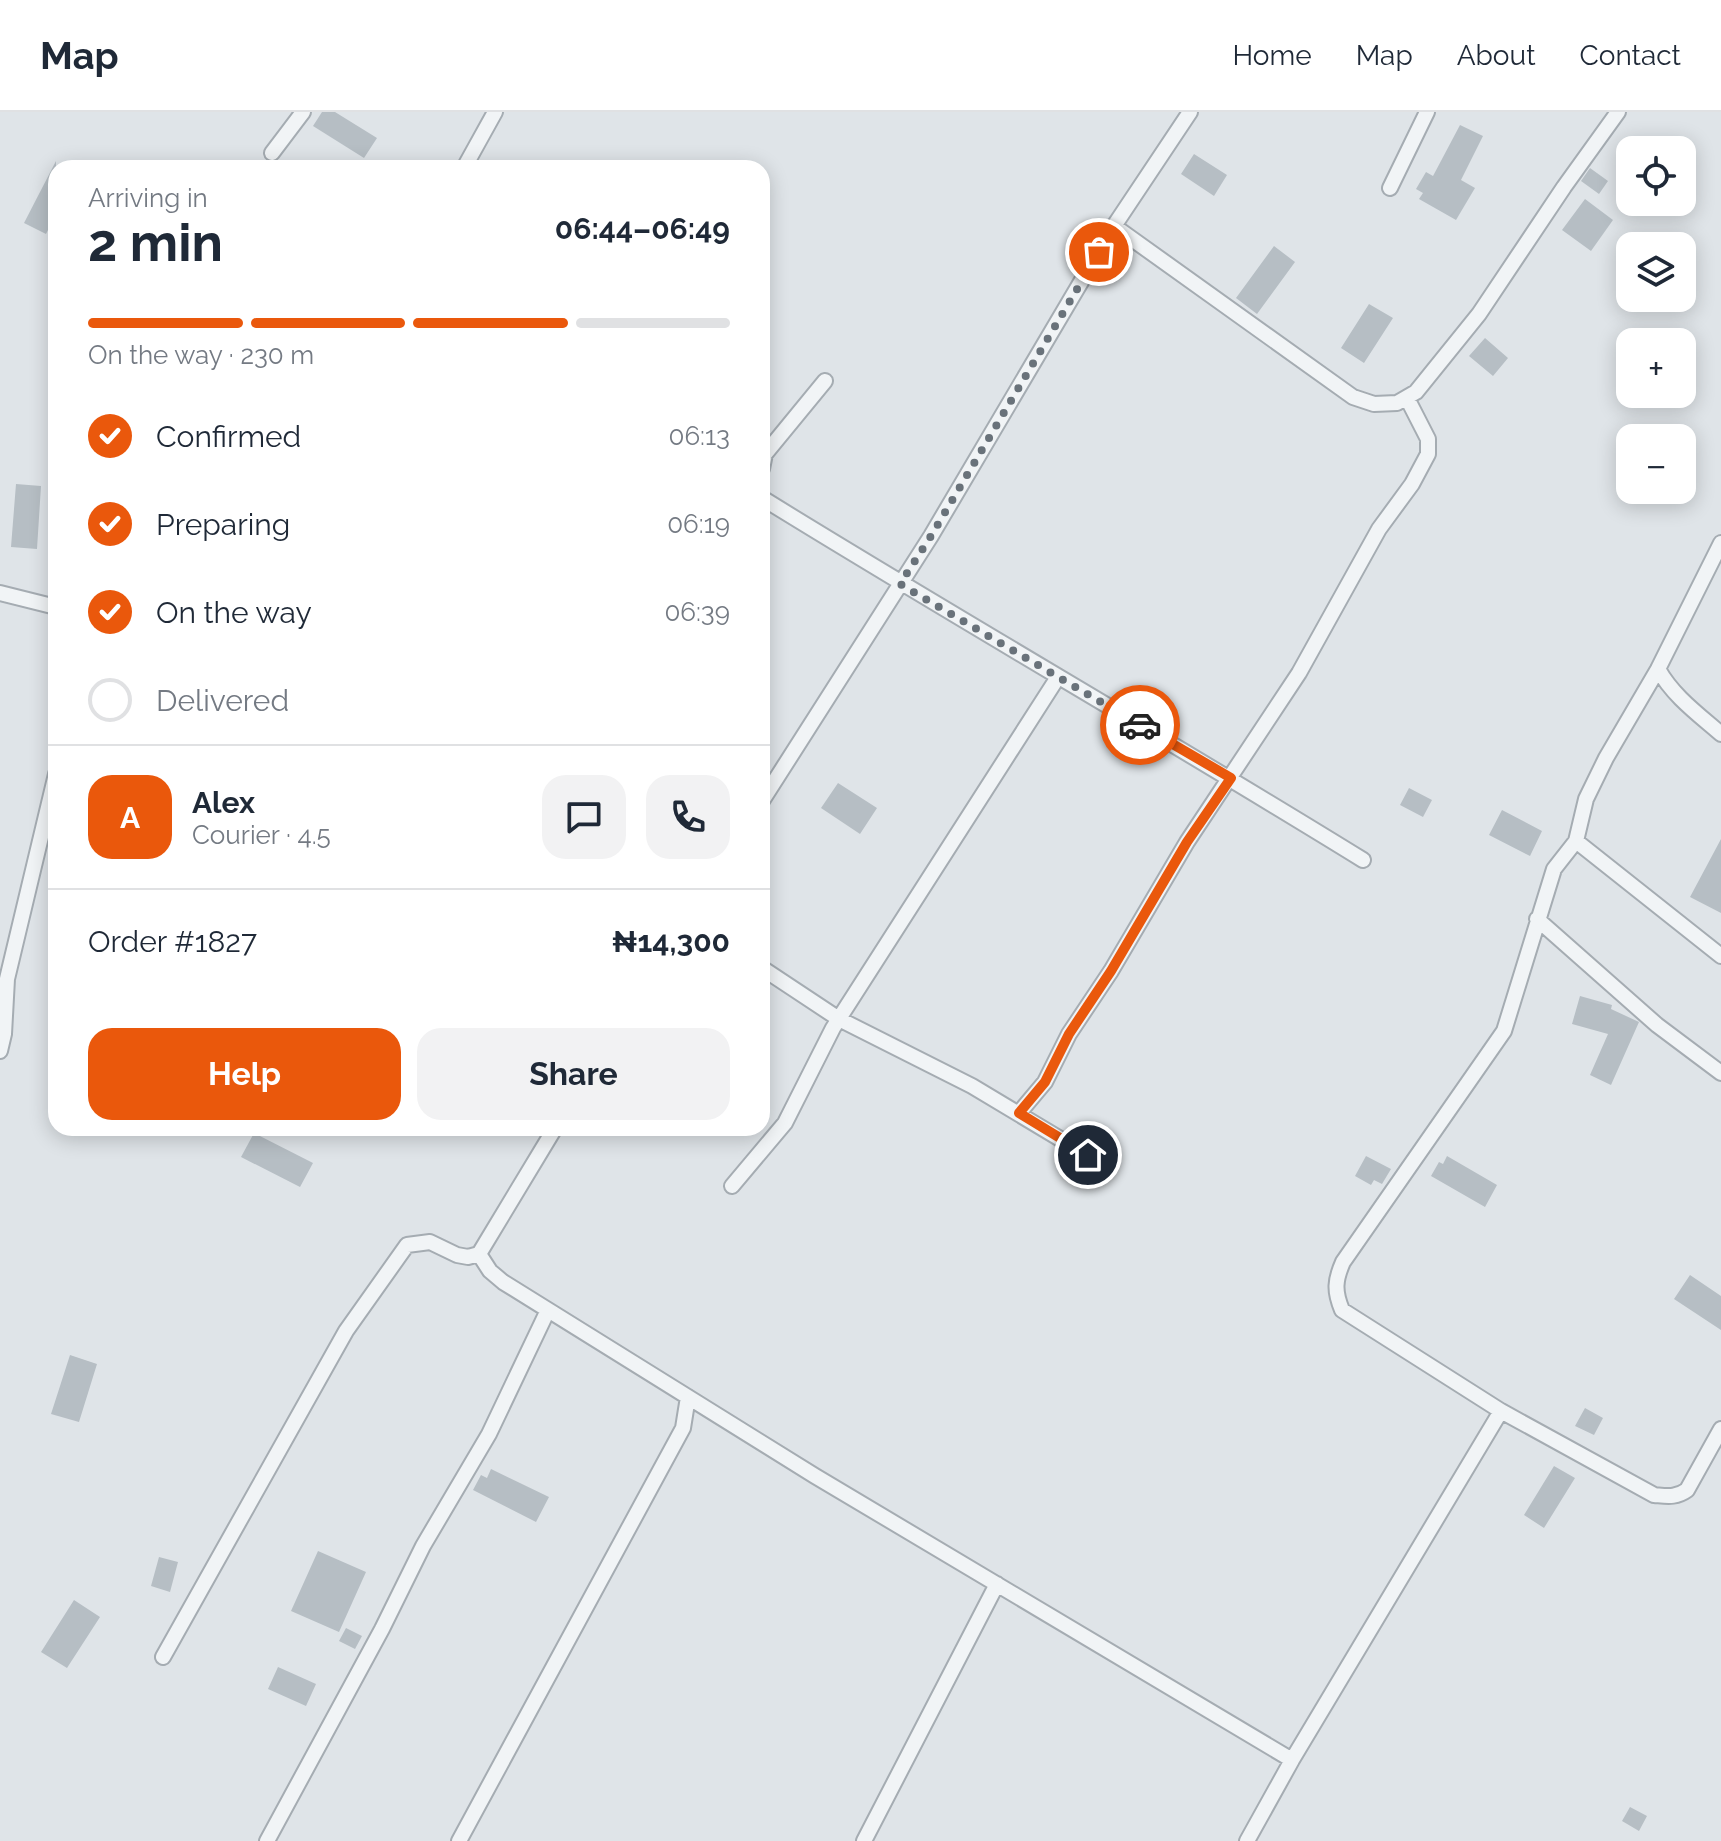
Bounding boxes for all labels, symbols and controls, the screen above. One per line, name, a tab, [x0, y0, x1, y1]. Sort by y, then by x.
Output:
text: Map	[40, 33, 119, 78]
text: Home	[1232, 39, 1312, 72]
text: Map	[1356, 39, 1413, 72]
text: About	[1457, 39, 1536, 72]
text: Contact	[1580, 39, 1681, 72]
map controls	[1616, 136, 1696, 504]
button: locate	[1616, 136, 1696, 216]
text: Arriving in	[88, 183, 208, 213]
text: 06:44–06:49	[555, 211, 730, 246]
text: 2 min	[88, 212, 223, 273]
pin	[1065, 218, 1133, 286]
icon: bag	[1077, 230, 1121, 274]
button: layers	[1616, 232, 1696, 312]
button: +	[1616, 328, 1696, 408]
text: On the way · 230 m	[88, 340, 314, 370]
icon: check	[88, 414, 132, 458]
text: Confirmed	[156, 419, 301, 454]
text: 06:13	[669, 421, 730, 451]
button: −	[1616, 424, 1696, 504]
icon: check	[88, 502, 132, 546]
text: Preparing	[156, 507, 290, 542]
text: 06:19	[667, 509, 730, 539]
icon: check	[88, 590, 132, 634]
text: On the way	[156, 595, 312, 630]
text: 06:39	[664, 597, 730, 627]
text: Delivered	[156, 683, 289, 718]
courier	[1100, 685, 1180, 765]
icon: car	[1118, 703, 1162, 747]
button: chat	[542, 775, 626, 859]
button: phone	[646, 775, 730, 859]
text: Alex	[192, 785, 255, 820]
text: A	[120, 800, 140, 835]
text: Courier · 4.5	[192, 820, 331, 850]
text: Order #1827	[88, 924, 257, 959]
text: ₦14,300	[612, 924, 730, 959]
button: Help	[88, 1028, 401, 1120]
button: Share	[417, 1028, 730, 1120]
pin	[1054, 1121, 1122, 1189]
icon: home	[1066, 1133, 1110, 1177]

